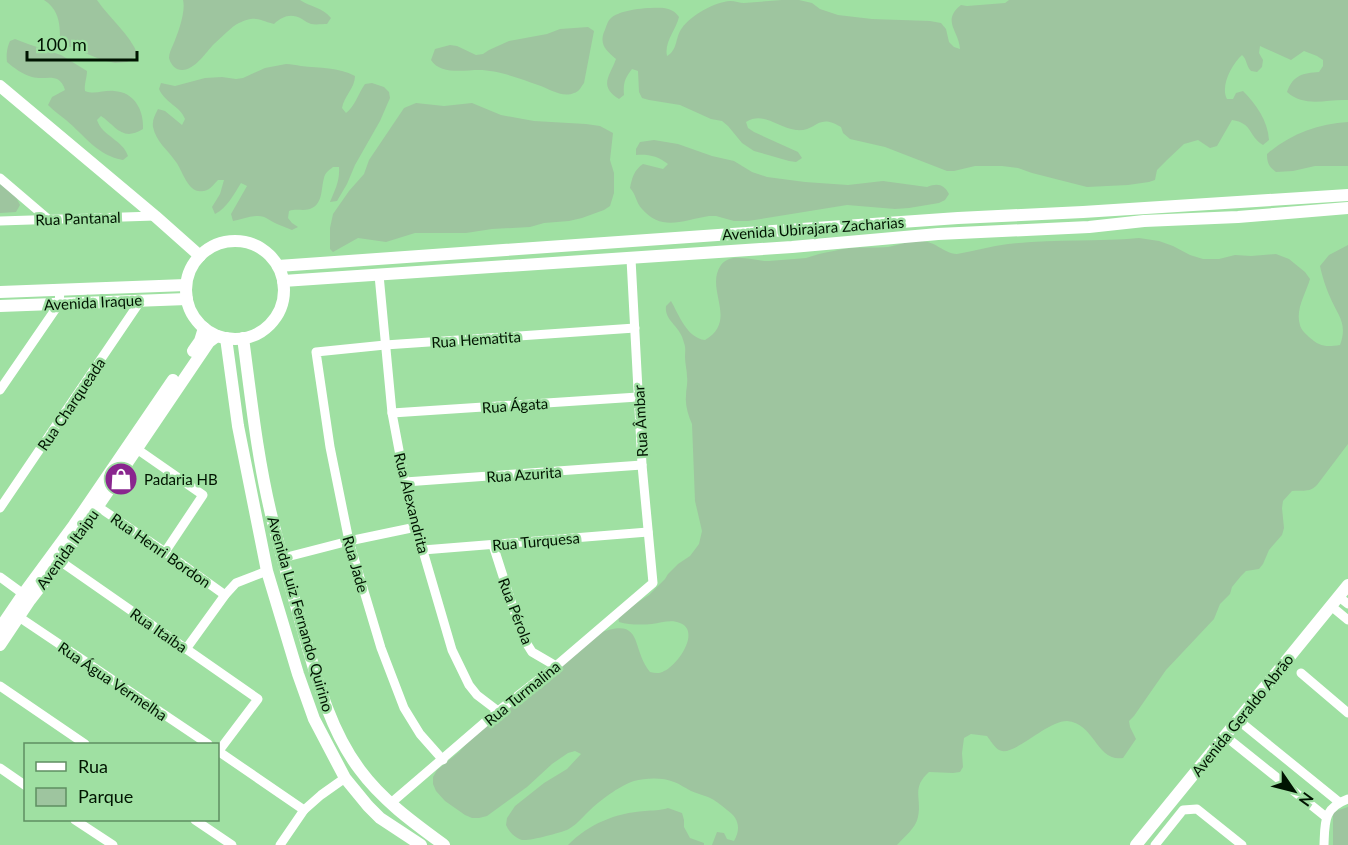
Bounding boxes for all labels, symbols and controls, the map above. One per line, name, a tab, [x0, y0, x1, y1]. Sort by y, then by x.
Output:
scale bar	[27, 24, 136, 62]
text: 100 m	[36, 33, 87, 55]
street label: Rua Pantanal	[35, 208, 121, 228]
street label: Avenida Ubirajara Zacharias	[721, 213, 905, 243]
street label: Avenida Iraque	[43, 290, 143, 314]
street label: Rua Hematita	[431, 327, 521, 351]
street label: Rua Charqueada	[33, 354, 109, 454]
street label: Rua Âmbar	[629, 384, 651, 457]
street label: Rua Ágata	[481, 394, 549, 416]
street label: Rua Alexandrita	[391, 451, 433, 555]
shop icon: Padaria HB	[103, 461, 139, 497]
street label: Rua Azurita	[486, 462, 562, 486]
place label: Padaria HB	[144, 470, 218, 488]
street label: Avenida Itaipu	[32, 506, 102, 592]
street label: Rua Henri Bordon	[108, 509, 214, 591]
street label: Avenida Luiz Fernando Quirino	[264, 514, 338, 714]
street label: Rua Turquesa	[492, 528, 580, 554]
street label: Rua Jade	[339, 534, 373, 594]
street label: Rua Pérola	[495, 575, 537, 647]
street label: Rua Itaíba	[127, 604, 191, 656]
street label: Rua Água Vermelha	[55, 638, 171, 724]
street label: Avenida Geraldo Abrão	[1187, 650, 1297, 780]
street label: Rua Turmalina	[481, 657, 563, 729]
legend	[24, 743, 219, 821]
text: Rua	[78, 755, 108, 777]
north arrow	[1264, 761, 1324, 821]
text: Parque	[78, 785, 133, 807]
text: N	[1295, 789, 1318, 810]

